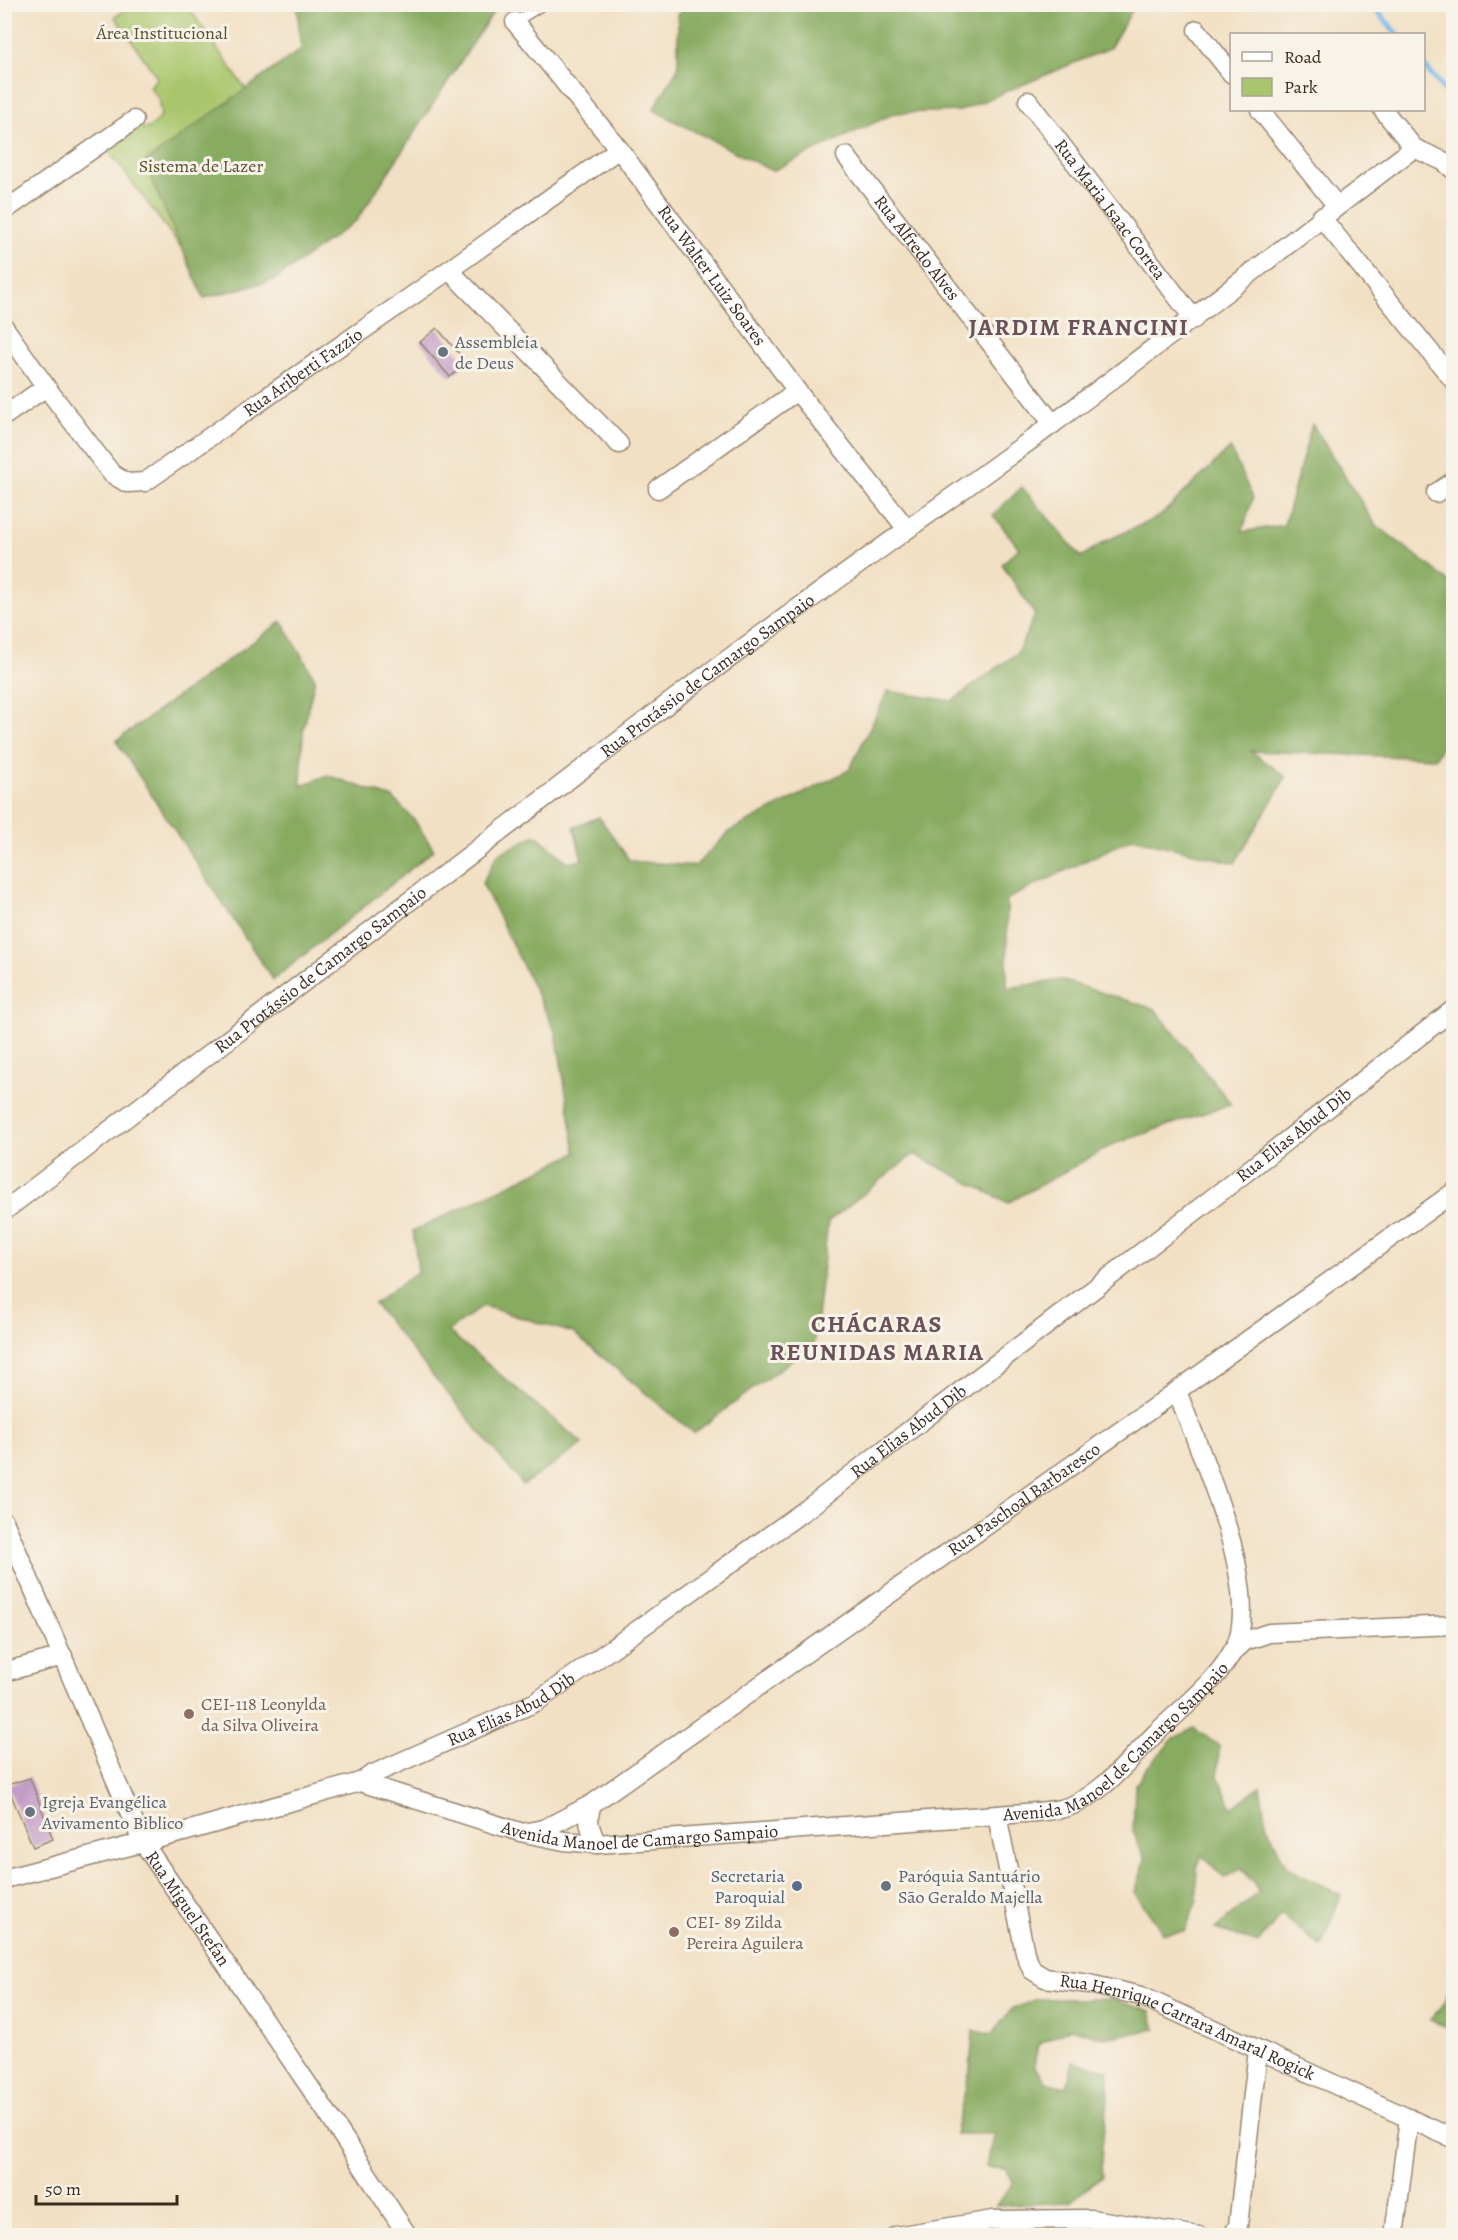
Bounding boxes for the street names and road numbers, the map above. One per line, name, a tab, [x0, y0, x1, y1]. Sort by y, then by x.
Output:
street label: Rua Maria Isaac Correa	[1049, 134, 1172, 285]
street label: Rua Alfredo Alves	[868, 190, 965, 306]
street label: Rua Walter Luiz Soares	[652, 200, 772, 351]
street label: Rua Ariberti Fazzio	[238, 322, 367, 422]
street label: Rua Protássio de Camargo Sampaio	[595, 588, 819, 763]
street label: Rua Protássio de Camargo Sampaio	[209, 880, 431, 1059]
street label: Rua Elias Abud Dib	[1231, 1082, 1356, 1188]
street label: Rua Elias Abud Dib	[845, 1379, 972, 1483]
street label: Rua Paschoal Barbaresco	[943, 1437, 1105, 1561]
street label: Avenida Manoel de Camargo Sampaio	[1001, 1657, 1234, 1826]
street label: Rua Elias Abud Dib	[444, 1666, 580, 1752]
street label: Avenida Manoel de Camargo Sampaio	[498, 1815, 779, 1856]
street label: Rua Miguel Stefan	[140, 1846, 236, 1971]
street label: Rua Henrique Carrara Amaral Rogick	[1058, 1968, 1319, 2086]

